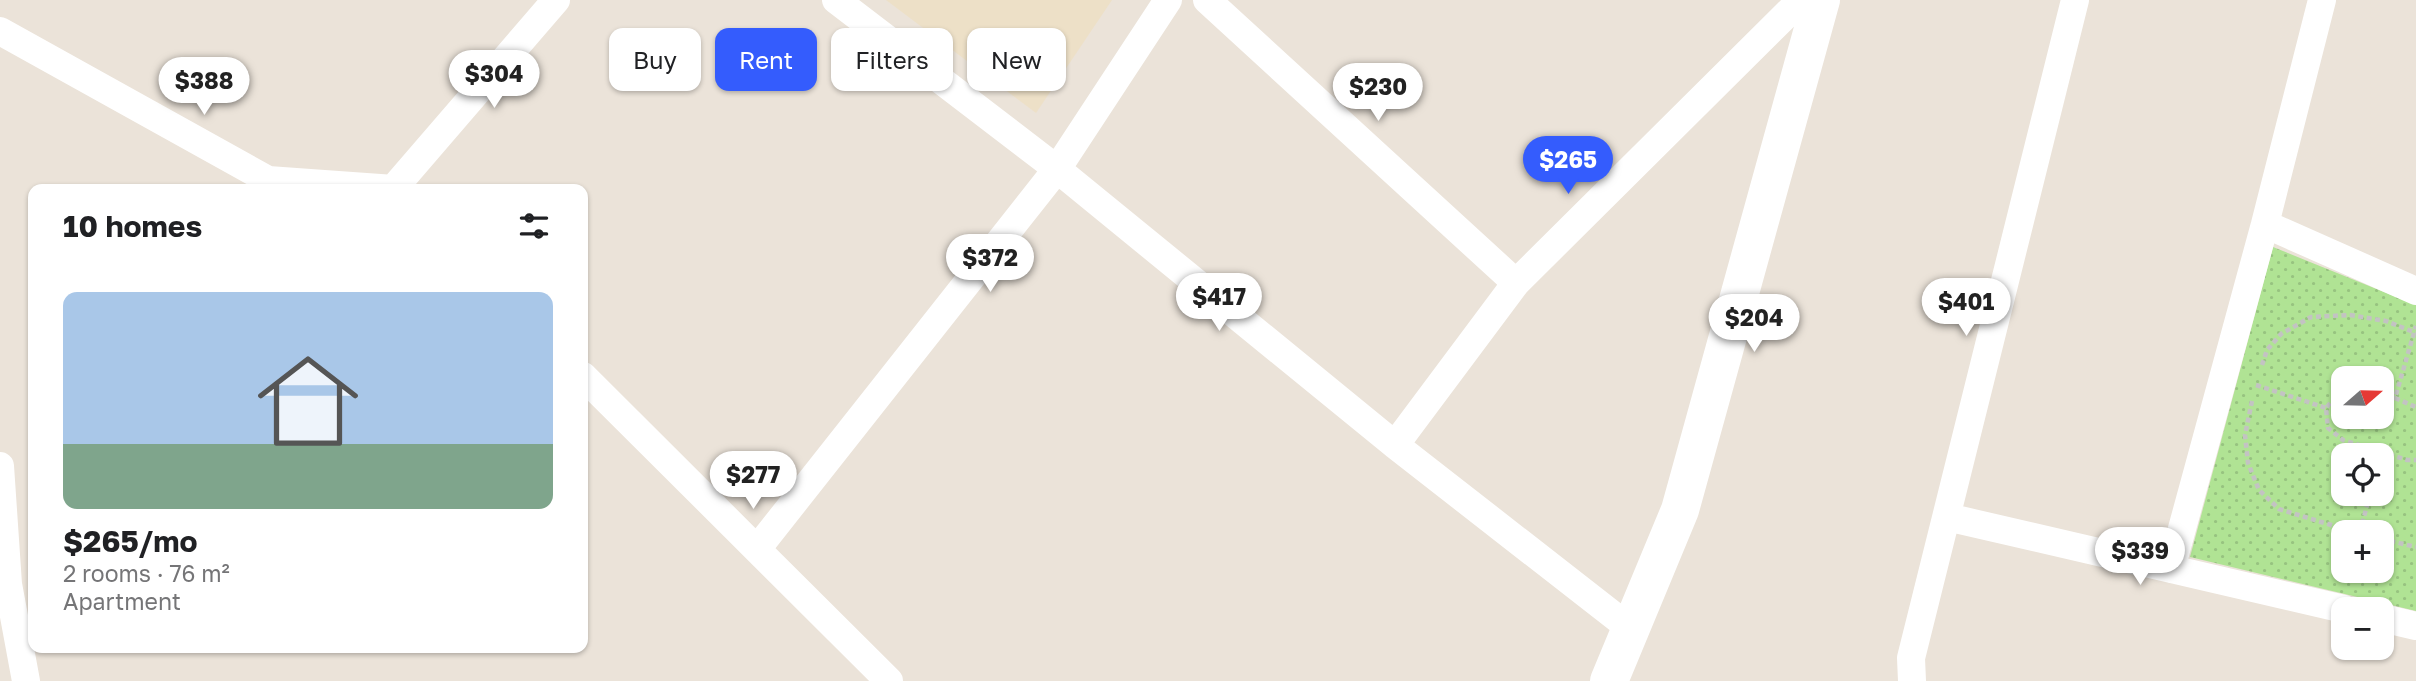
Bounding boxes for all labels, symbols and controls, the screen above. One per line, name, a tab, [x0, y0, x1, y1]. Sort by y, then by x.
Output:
chip: Buy	[609, 28, 701, 91]
chip: Rent	[715, 28, 817, 91]
chip: Filters	[831, 28, 953, 91]
chip: New	[967, 28, 1066, 91]
pin: $304	[453, 50, 535, 110]
pin: $388	[163, 58, 245, 117]
text: $304	[465, 59, 523, 87]
pin: $230	[1337, 64, 1419, 123]
text: $388	[175, 66, 233, 94]
text: $230	[1349, 72, 1407, 100]
pin: $265	[1527, 136, 1609, 196]
text: $265	[1539, 145, 1597, 173]
icon: filters	[515, 207, 553, 245]
text: 10 homes	[63, 208, 202, 244]
pin: $372	[949, 234, 1031, 294]
text: $372	[962, 243, 1018, 271]
pin: $417	[1178, 274, 1260, 333]
pin: $401	[1925, 278, 2007, 338]
text: $417	[1192, 282, 1246, 310]
text: $401	[1938, 287, 1994, 315]
pin: $204	[1713, 294, 1795, 354]
text: $204	[1725, 303, 1783, 331]
icon: home	[245, 338, 371, 464]
north arrow	[2331, 366, 2394, 429]
map controls	[2331, 366, 2394, 660]
button: locate	[2331, 443, 2394, 506]
pin: $277	[712, 452, 794, 511]
text: $277	[726, 460, 780, 488]
button: +	[2331, 520, 2394, 583]
text: $265/mo	[63, 523, 197, 559]
pin: $339	[2099, 528, 2181, 587]
text: $339	[2111, 536, 2169, 564]
text: 2 rooms · 76 m²	[63, 559, 230, 587]
text: Apartment	[63, 587, 181, 615]
button: −	[2331, 597, 2394, 660]

